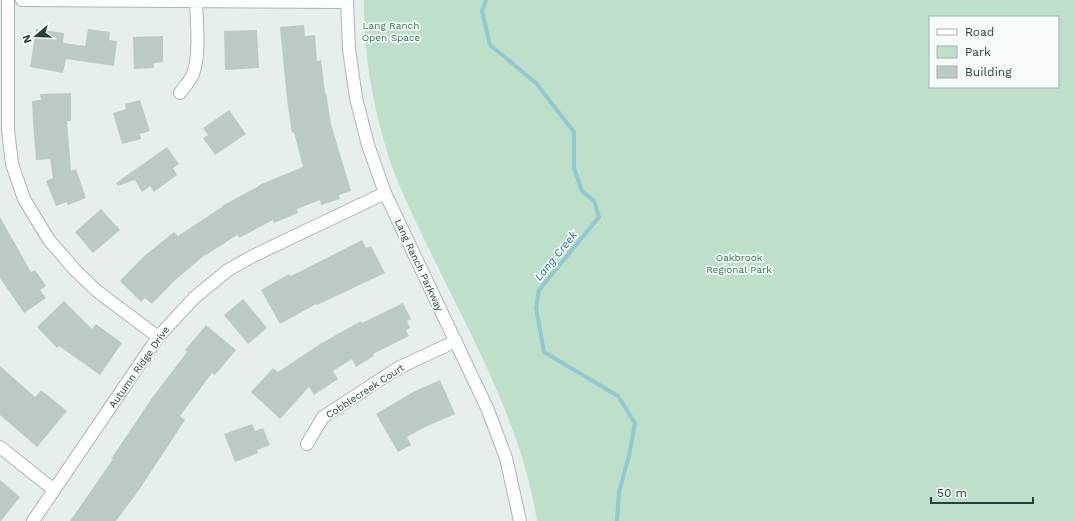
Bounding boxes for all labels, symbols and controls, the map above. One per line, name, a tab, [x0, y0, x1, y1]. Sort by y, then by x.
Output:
north arrow	[16, 16, 56, 56]
legend	[929, 16, 1059, 88]
park label: Lang Ranch Open Space	[362, 20, 421, 43]
text: Road	[965, 25, 994, 39]
text: N	[20, 33, 34, 45]
text: Park	[965, 45, 991, 59]
text: Building	[965, 65, 1012, 79]
street label: Lang Ranch Parkway	[393, 217, 446, 314]
water label: Lang Creek	[532, 228, 581, 283]
park label: Oakbrook Regional Park	[706, 252, 772, 275]
street label: Autumn Ridge Drive	[107, 324, 171, 410]
street label: Cobblecreek Court	[324, 361, 407, 420]
scale bar	[931, 479, 1033, 505]
text: 50 m	[937, 486, 967, 500]

